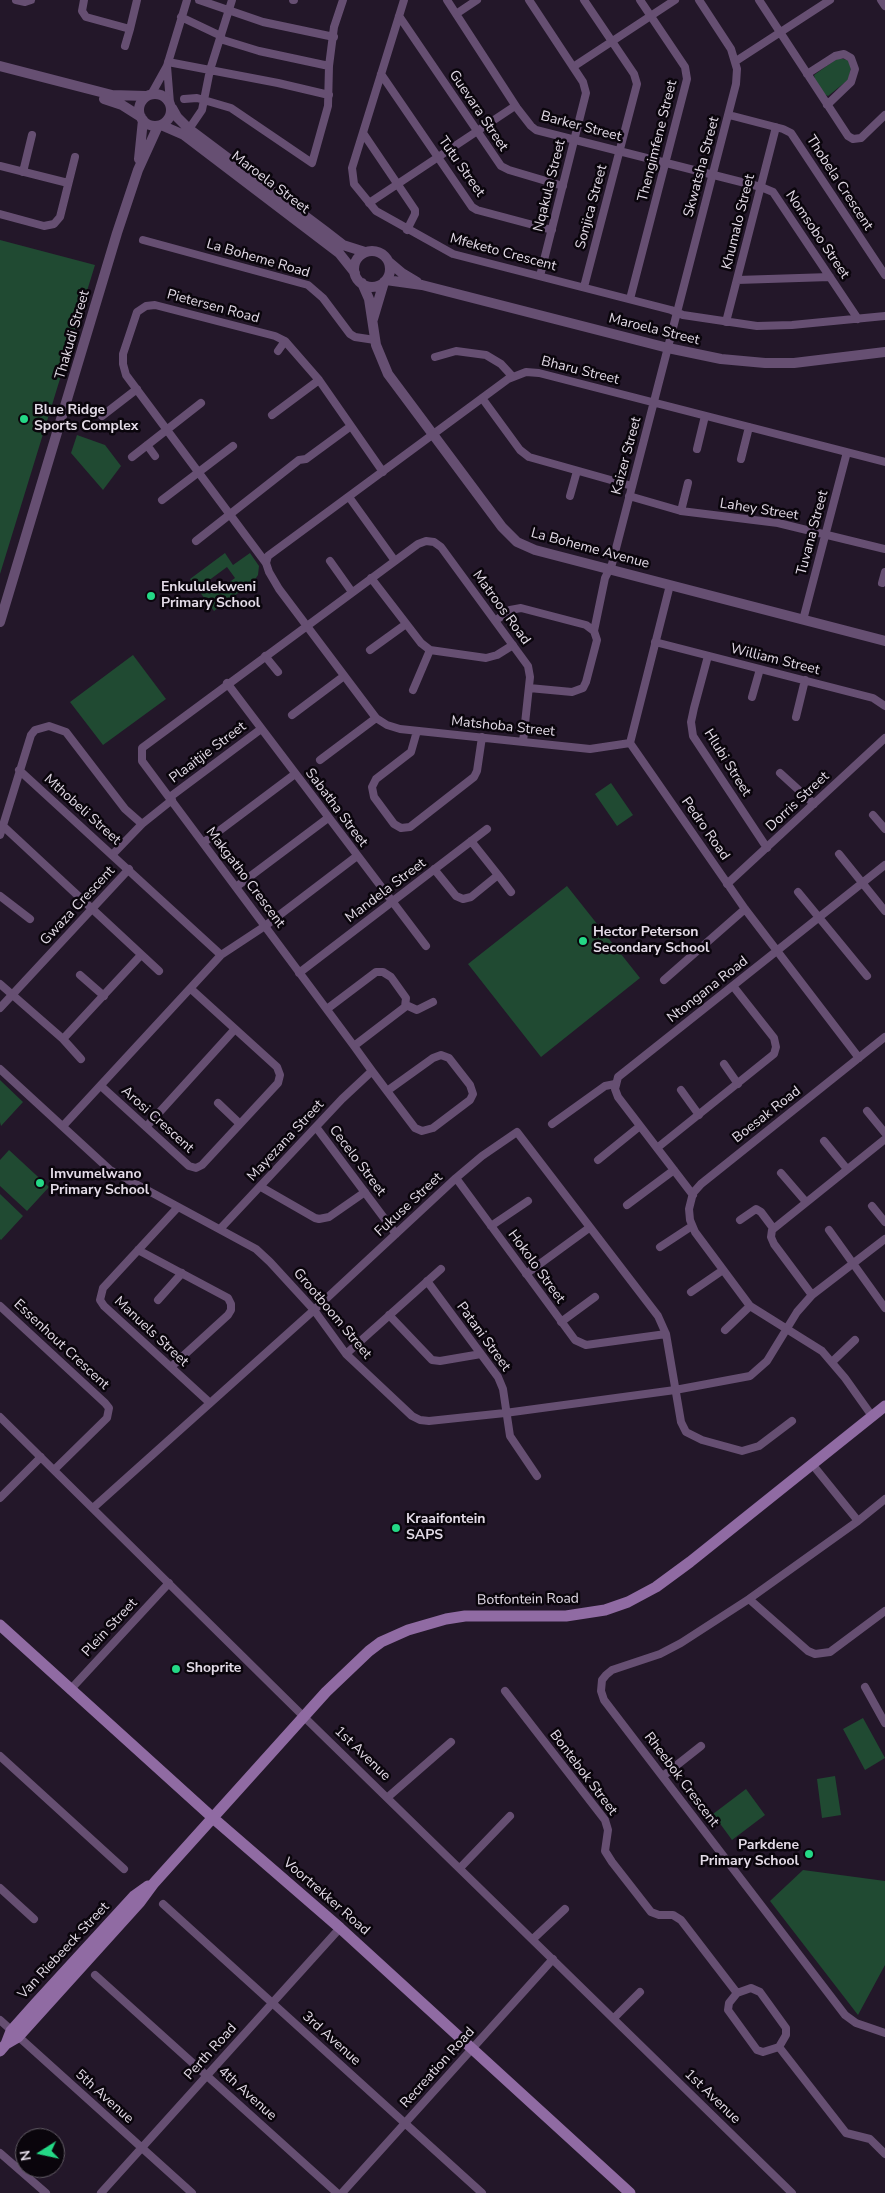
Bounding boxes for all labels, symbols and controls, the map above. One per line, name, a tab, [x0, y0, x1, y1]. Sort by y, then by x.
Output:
street label: Guevara Street	[445, 67, 511, 155]
street label: Thengimfene Street	[635, 79, 681, 203]
street label: Barker Street	[539, 108, 623, 146]
street label: Skwatsha Street	[681, 115, 723, 219]
street label: Thobela Crescent	[802, 132, 876, 234]
street label: Tutu Street	[434, 134, 488, 200]
street label: Nqakula Street	[530, 138, 570, 234]
street label: Maroela Street	[228, 148, 312, 218]
street label: Sonjica Street	[573, 163, 611, 251]
street label: Khumalo Street	[719, 173, 759, 271]
street label: Nomsobo Street	[781, 188, 853, 282]
street label: Mfeketo Crescent	[448, 231, 558, 275]
street label: La Boheme Road	[204, 236, 312, 282]
street label: Pietersen Road	[165, 287, 261, 327]
street label: Thakudi Street	[52, 289, 94, 381]
street label: Maroela Street	[607, 311, 701, 349]
street label: Bharu Street	[539, 353, 621, 389]
place label: Blue Ridge Sports Complex	[34, 403, 139, 436]
marker: Blue Ridge Sports Complex	[18, 413, 30, 425]
street label: Kaizer Street	[609, 415, 645, 497]
street label: Tuvana Street	[794, 489, 832, 577]
street label: Lahey Street	[719, 495, 799, 525]
street label: La Boheme Avenue	[529, 525, 651, 573]
street label: Matroos Road	[468, 568, 534, 648]
place label: Enkululekweni Primary School	[161, 580, 260, 612]
marker: Enkululekweni Primary School	[145, 590, 157, 602]
street label: William Street	[729, 641, 821, 679]
street label: Matshoba Street	[450, 713, 556, 741]
street label: Plaaitjie Street	[166, 719, 250, 787]
street label: Hlubi Street	[700, 726, 754, 800]
street label: Sabatha Street	[301, 766, 371, 850]
street label: Dorris Street	[763, 769, 833, 835]
street label: Mthobeli Street	[40, 771, 124, 849]
street label: Pedro Road	[677, 794, 733, 864]
street label: Makgatho Crescent	[202, 825, 288, 931]
street label: Mandela Street	[342, 855, 430, 927]
street label: Gwaza Crescent	[37, 863, 119, 949]
place label: Hector Peterson Secondary School	[593, 925, 709, 958]
marker: Hector Peterson Secondary School	[577, 935, 589, 947]
street label: Ntongana Road	[664, 953, 752, 1027]
street label: Arosi Crescent	[117, 1083, 197, 1157]
street label: Boesak Road	[730, 1083, 804, 1147]
street label: Mayezana Street	[244, 1097, 328, 1185]
street label: Cecelo Street	[325, 1122, 389, 1200]
place label: Imvumelwano Primary School	[50, 1167, 149, 1200]
street label: Fukuse Street	[372, 1169, 446, 1241]
marker: Imvumelwano Primary School	[34, 1177, 46, 1189]
street label: Hokolo Street	[504, 1227, 568, 1307]
street label: Grootboom Street	[289, 1265, 375, 1363]
street label: Manuels Street	[110, 1293, 192, 1371]
street label: Essenhout Crescent	[10, 1297, 112, 1393]
street label: Patani Street	[452, 1299, 514, 1375]
place label: Kraaifontein SAPS	[406, 1512, 485, 1544]
marker: Kraaifontein SAPS	[390, 1522, 402, 1534]
street label: Botfontein Road	[477, 1591, 579, 1609]
street label: Plein Street	[79, 1595, 141, 1661]
place label: Shoprite	[186, 1661, 241, 1677]
marker: Shoprite	[170, 1663, 182, 1675]
street label: 1st Avenue	[331, 1723, 393, 1785]
street label: Bontebok Street	[546, 1727, 620, 1819]
street label: Rheebok Crescent	[640, 1729, 722, 1831]
place label: Parkdene Primary School	[700, 1838, 799, 1870]
marker: Parkdene Primary School	[803, 1848, 815, 1860]
street label: Voortrekker Road	[279, 1855, 373, 1939]
street label: Van Riebeeck Street	[15, 1899, 113, 2003]
street label: 3rd Avenue	[298, 2008, 364, 2070]
street label: Perth Road	[181, 2020, 241, 2084]
street label: Recreation Road	[397, 2024, 479, 2112]
street label: 4th Avenue	[214, 2064, 280, 2124]
street label: 1st Avenue	[681, 2066, 743, 2128]
street label: 5th Avenue	[71, 2067, 137, 2127]
north arrow	[15, 2128, 65, 2178]
text: N	[15, 2149, 36, 2162]

